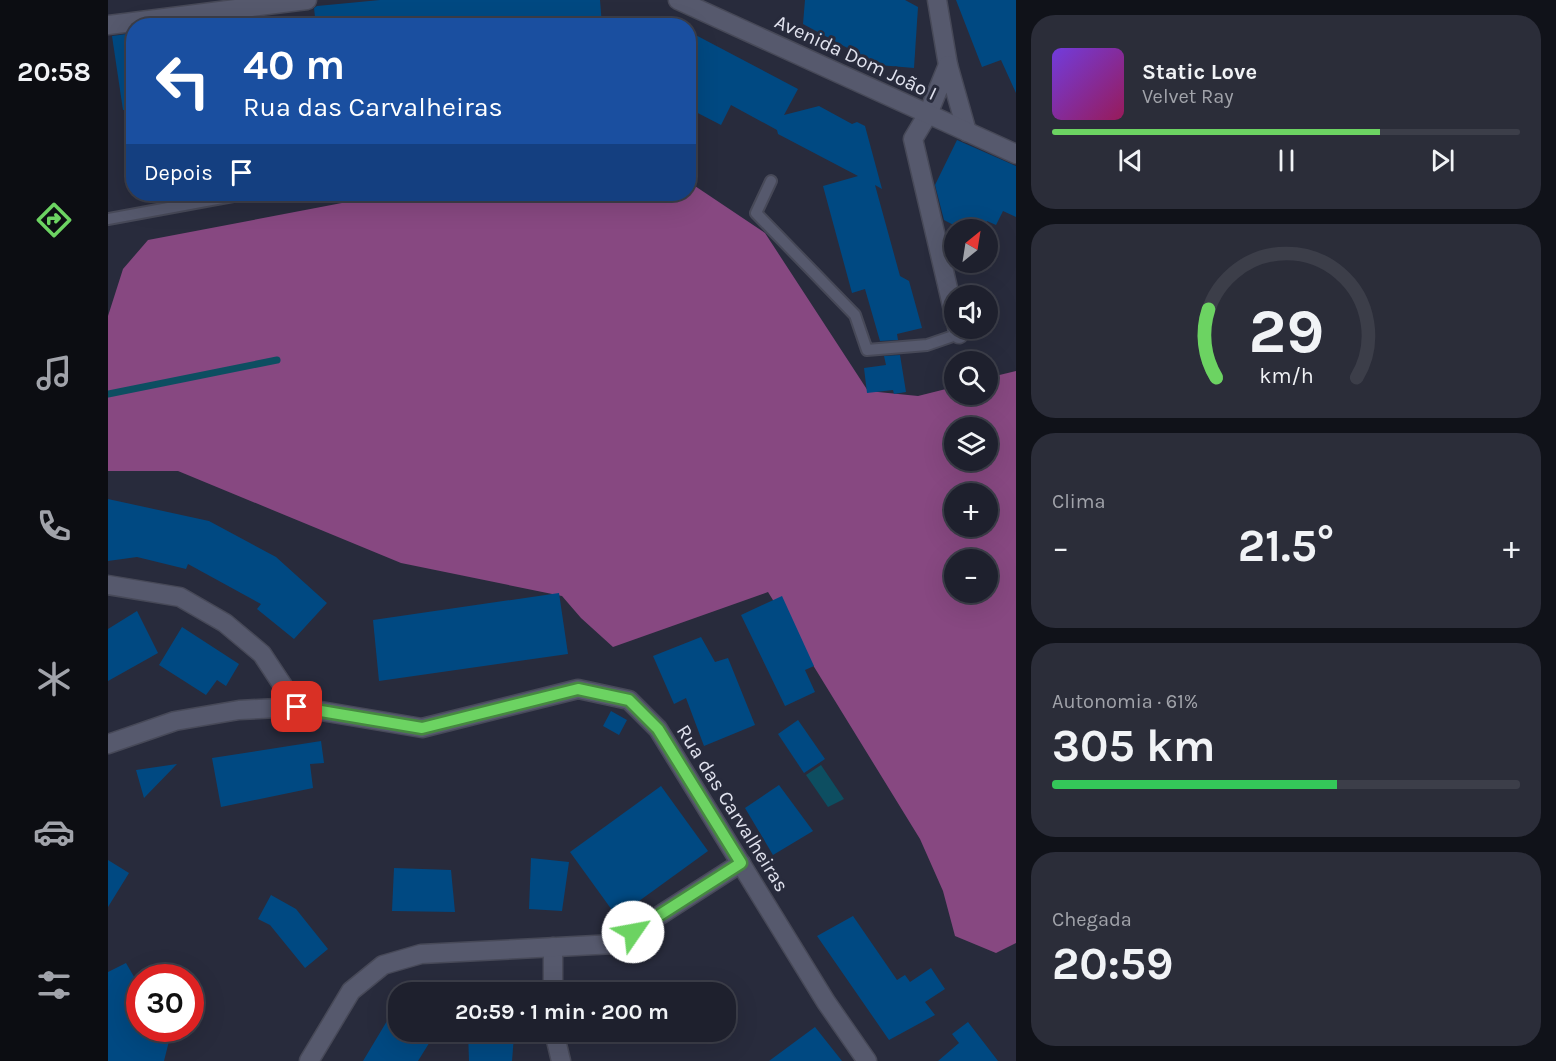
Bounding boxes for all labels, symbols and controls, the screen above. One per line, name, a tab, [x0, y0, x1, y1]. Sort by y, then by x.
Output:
street label: Avenida Dom João I	[771, 10, 940, 105]
text: 40 m	[243, 40, 345, 90]
icon: left	[144, 42, 222, 120]
text: 20:58	[17, 56, 91, 88]
text: Static Love	[1142, 59, 1257, 85]
text: Velvet Ray	[1142, 85, 1234, 108]
text: Rua das Carvalheiras	[243, 91, 503, 123]
icon: previous	[1114, 144, 1147, 177]
icon: pause	[1270, 144, 1303, 177]
icon: next	[1426, 144, 1459, 177]
icon: arrive	[225, 156, 258, 189]
text: Depois	[144, 160, 213, 186]
icon: directions	[33, 199, 75, 241]
north arrow	[944, 219, 998, 273]
map controls	[944, 219, 998, 603]
button: sound	[944, 285, 998, 339]
text: 29	[1248, 295, 1324, 368]
button: search	[944, 351, 998, 405]
icon: music	[33, 352, 75, 394]
text: km/h	[1259, 364, 1313, 389]
button: layers	[944, 417, 998, 471]
button: +	[944, 483, 998, 537]
text: Clima	[1052, 490, 1106, 513]
icon: phone	[33, 505, 75, 547]
text: 21.5°	[1238, 520, 1334, 572]
text: −	[1052, 528, 1069, 566]
text: +	[1503, 528, 1520, 566]
button: −	[944, 549, 998, 603]
icon: climate	[33, 658, 75, 700]
pin	[271, 681, 322, 732]
icon: arrive	[280, 690, 313, 723]
text: Autonomia · 61%	[1052, 690, 1198, 713]
text: 305 km	[1052, 720, 1215, 772]
street label: Rua das Carvalheiras	[672, 721, 793, 896]
icon: car	[33, 811, 75, 853]
position arrow	[601, 900, 665, 964]
text: Chegada	[1052, 908, 1132, 931]
text: 20:59	[1052, 938, 1173, 990]
icon: filters	[33, 964, 75, 1006]
speed limit sign: 30	[126, 964, 204, 1042]
text: 20:59 · 1 min · 200 m	[455, 999, 669, 1025]

